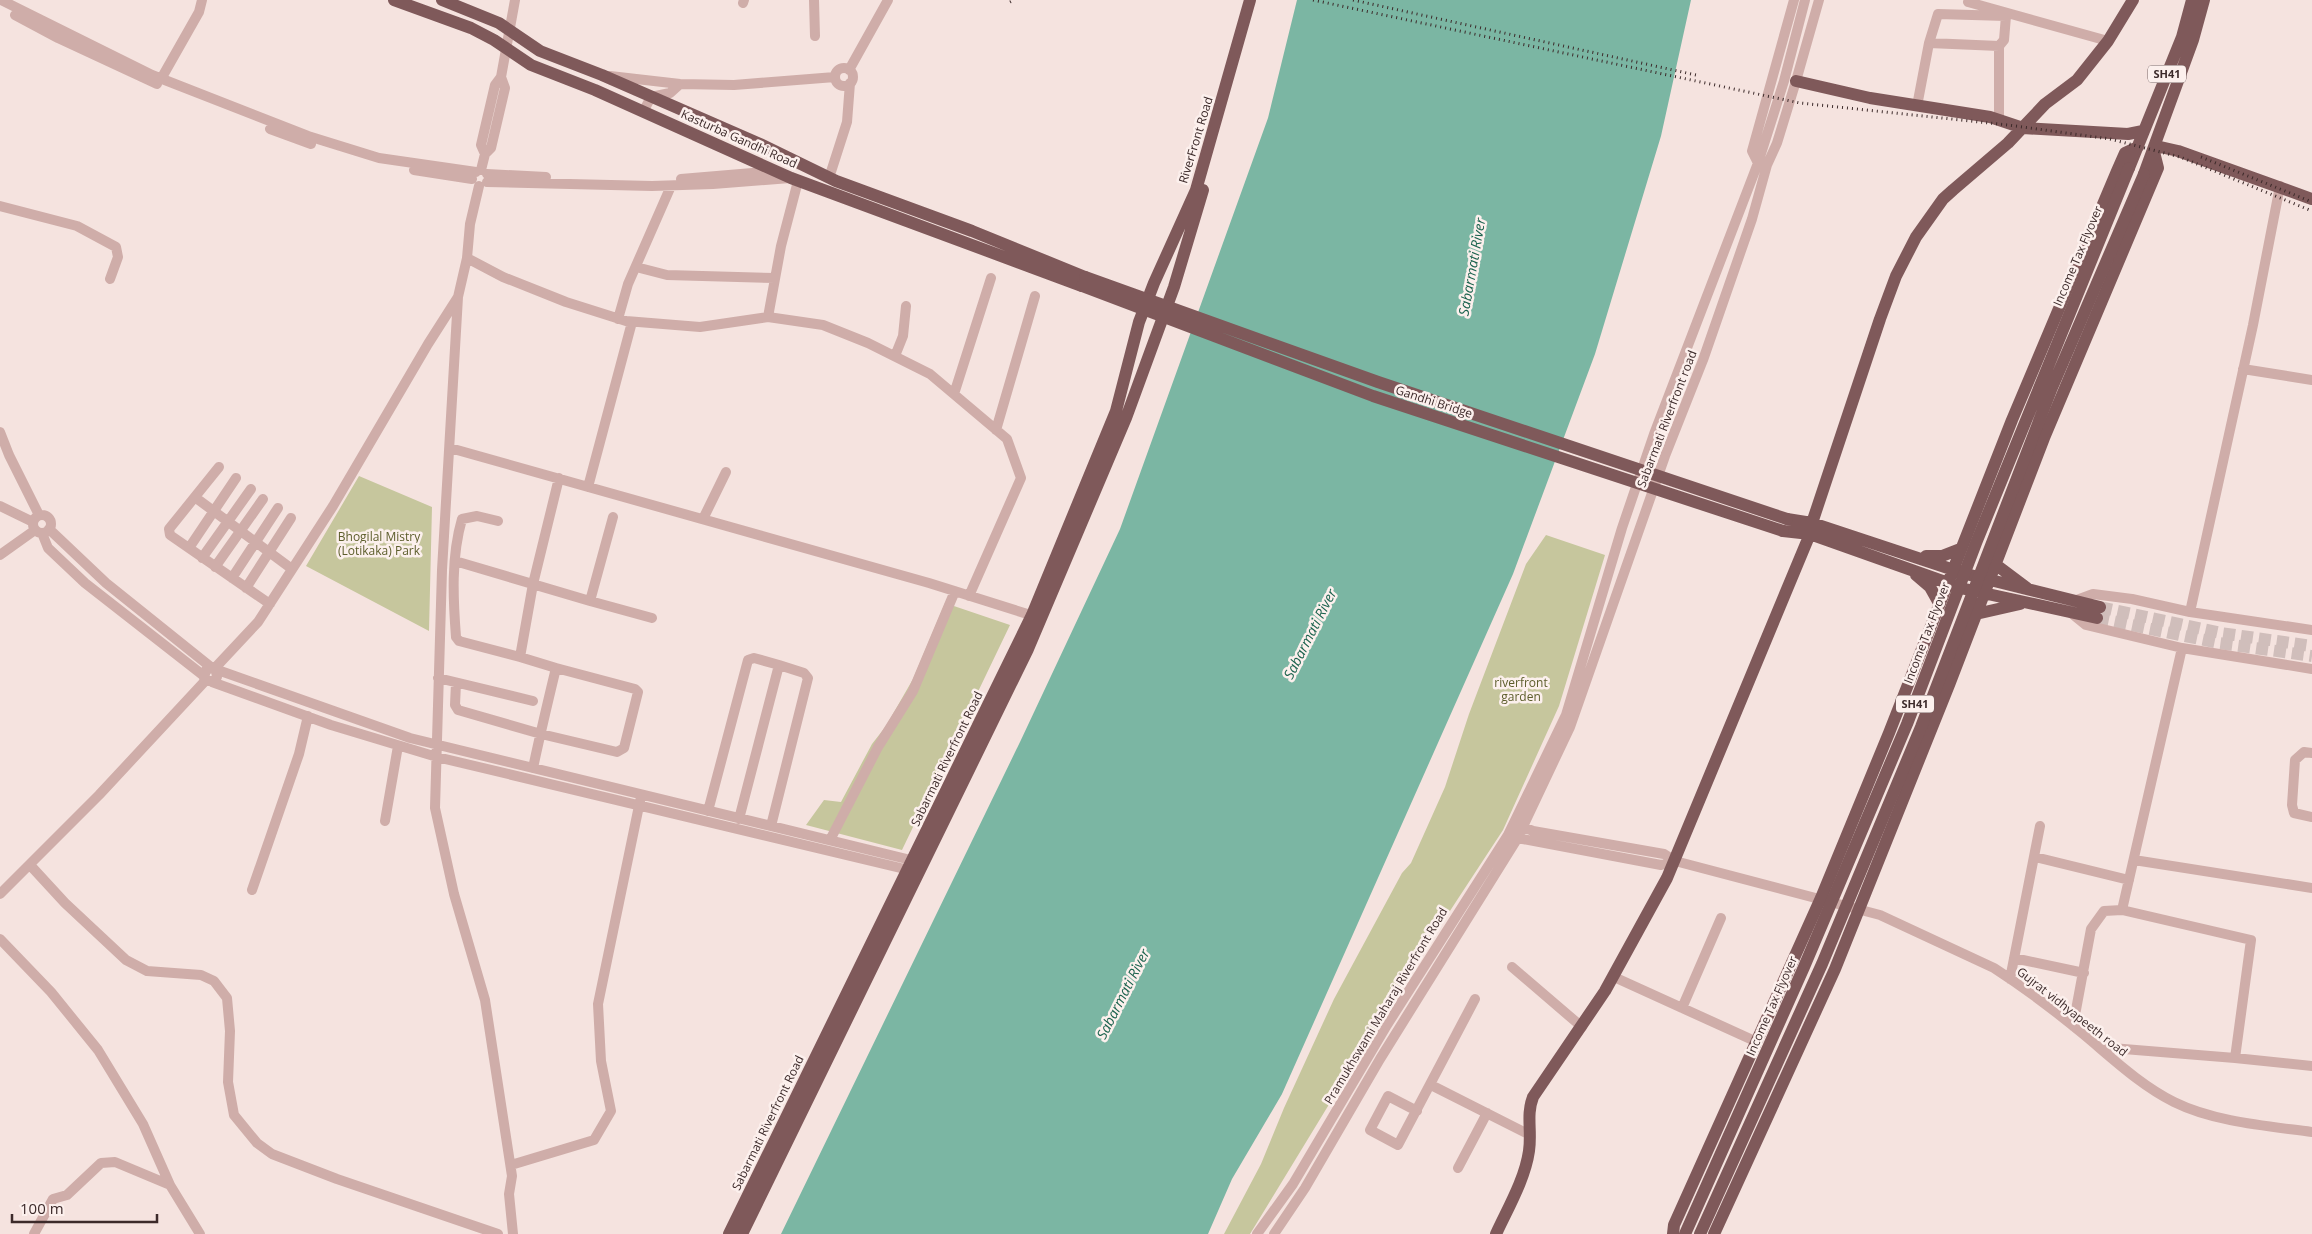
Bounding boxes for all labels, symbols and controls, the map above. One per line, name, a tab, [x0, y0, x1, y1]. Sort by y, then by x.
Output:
road number: SH41	[2148, 66, 2186, 82]
street label: RiverFront Road	[1174, 94, 1217, 185]
street label: Kasturba Gandhi Road	[678, 105, 800, 172]
street label: Income Tax Flyover	[2049, 203, 2106, 309]
water label: Sabarmati River	[1454, 216, 1490, 317]
street label: Sabarmati Riverfront road	[1633, 348, 1701, 490]
street label: Gandhi Bridge	[1394, 381, 1475, 422]
park label: Bhogilal Mistry (Lotikaka) Park	[338, 528, 421, 559]
street label: Income Tax Flyover	[1899, 580, 1954, 686]
water label: Sabarmati River	[1279, 585, 1341, 682]
park label: riverfront garden	[1494, 674, 1548, 705]
street label: Sabarmati Riverfront Road	[906, 689, 987, 829]
road number: SH41	[1896, 696, 1934, 712]
street label: Pramukhswami Maharaj Riverfront Road	[1320, 904, 1451, 1107]
water label: Sabarmati River	[1092, 945, 1154, 1042]
street label: Income Tax Flyover	[1742, 953, 1801, 1058]
street label: Gujrat vidhyapeeth road	[2013, 963, 2131, 1060]
street label: Sabarmati Riverfront Road	[727, 1053, 808, 1193]
scale bar	[12, 1192, 158, 1224]
text: 100 m	[20, 1198, 64, 1218]

